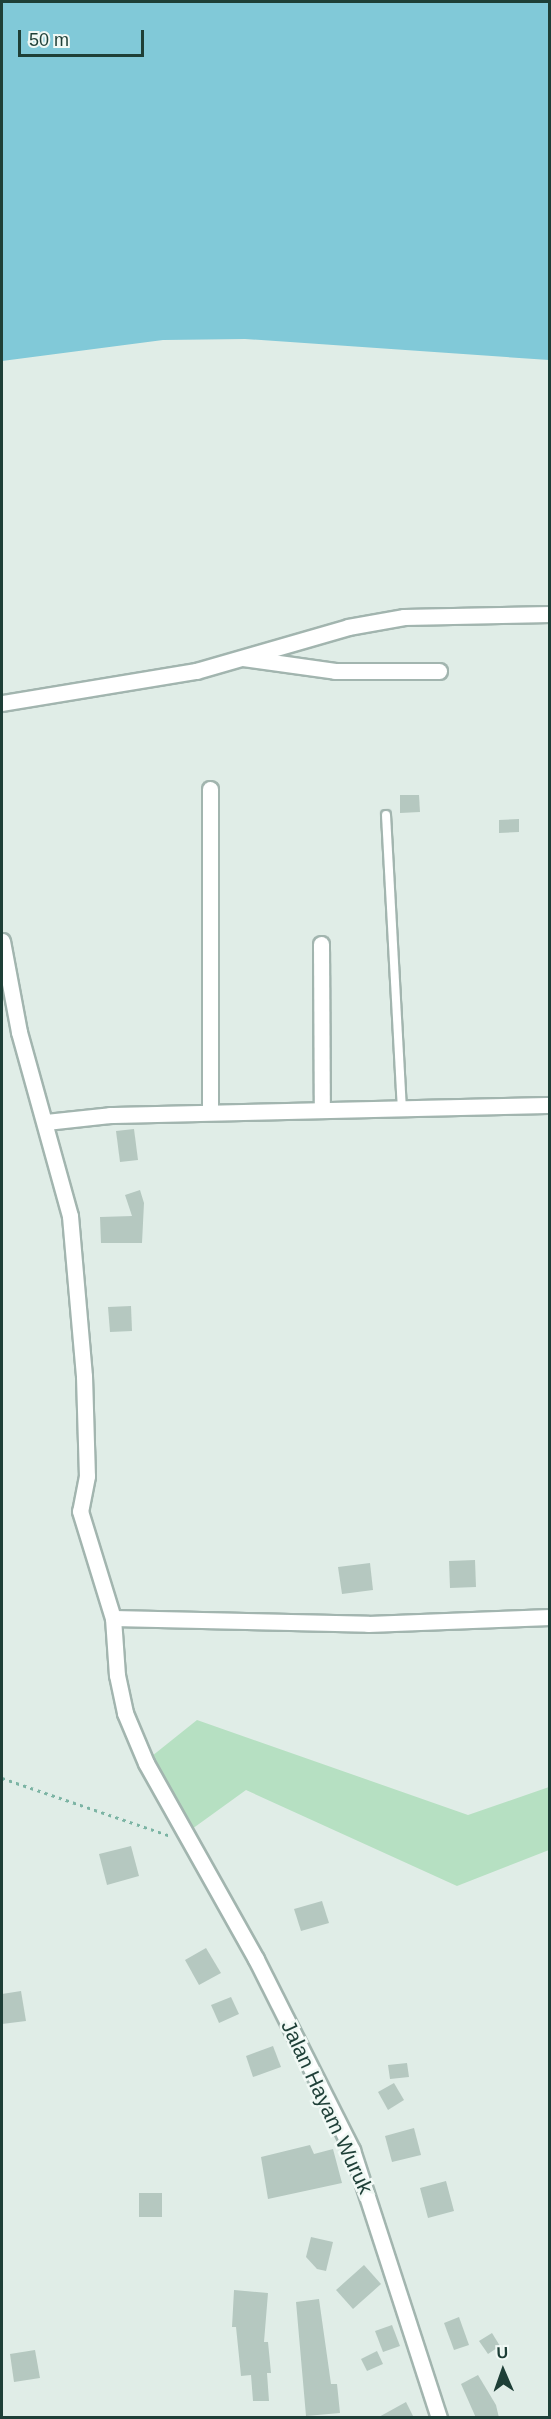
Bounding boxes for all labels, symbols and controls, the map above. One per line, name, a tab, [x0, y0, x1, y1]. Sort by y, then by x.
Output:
scale bar	[21, 18, 147, 56]
text: 50 m	[29, 30, 69, 50]
street label: Jalan Hayam Wuruk	[276, 2016, 378, 2198]
north arrow	[473, 2341, 533, 2401]
text: U	[496, 2344, 508, 2361]

